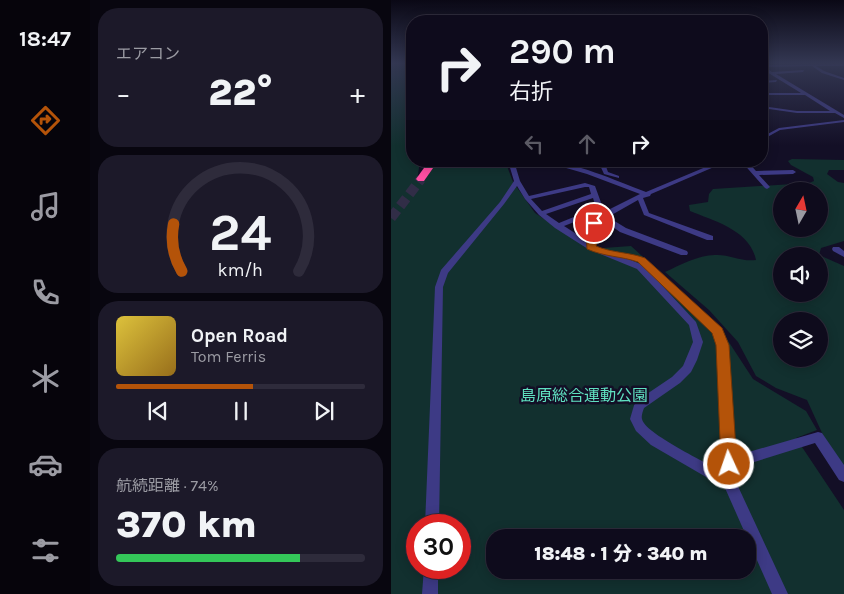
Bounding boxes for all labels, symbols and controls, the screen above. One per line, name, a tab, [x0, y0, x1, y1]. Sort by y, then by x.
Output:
text: 18:47	[19, 26, 71, 52]
text: 290 m	[509, 31, 616, 72]
icon: right	[426, 35, 491, 100]
text: エアコン	[116, 44, 180, 63]
text: 22°	[208, 70, 273, 115]
text: −	[116, 77, 131, 110]
text: +	[350, 77, 365, 110]
text: 右折	[509, 79, 553, 105]
icon: directions	[28, 103, 63, 138]
icon: left	[520, 130, 548, 158]
icon: ahead	[573, 130, 601, 158]
icon: right	[626, 130, 654, 158]
north arrow	[773, 182, 829, 238]
map controls	[773, 182, 828, 367]
icon: music	[28, 189, 63, 224]
text: 24	[209, 202, 272, 263]
pin	[573, 202, 615, 244]
icon: arrive	[580, 209, 608, 237]
button: sound	[773, 247, 828, 302]
text: km/h	[218, 260, 263, 281]
icon: phone	[28, 275, 63, 310]
button: layers	[773, 312, 828, 367]
text: Open Road	[191, 325, 288, 347]
text: Tom Ferris	[191, 347, 266, 366]
icon: climate	[28, 361, 63, 396]
park label: 島原総合運動公園	[520, 386, 648, 405]
icon: previous	[144, 397, 172, 425]
icon: pause	[227, 397, 255, 425]
icon: next	[310, 397, 338, 425]
position arrow	[702, 437, 754, 489]
icon: car	[28, 447, 63, 482]
text: 航続距離 · 74%	[116, 476, 219, 495]
text: 370 km	[116, 502, 257, 547]
speed limit sign: 30	[406, 514, 471, 579]
icon: filters	[28, 533, 63, 568]
text: 18:48 · 1 分 · 340 m	[534, 543, 708, 565]

